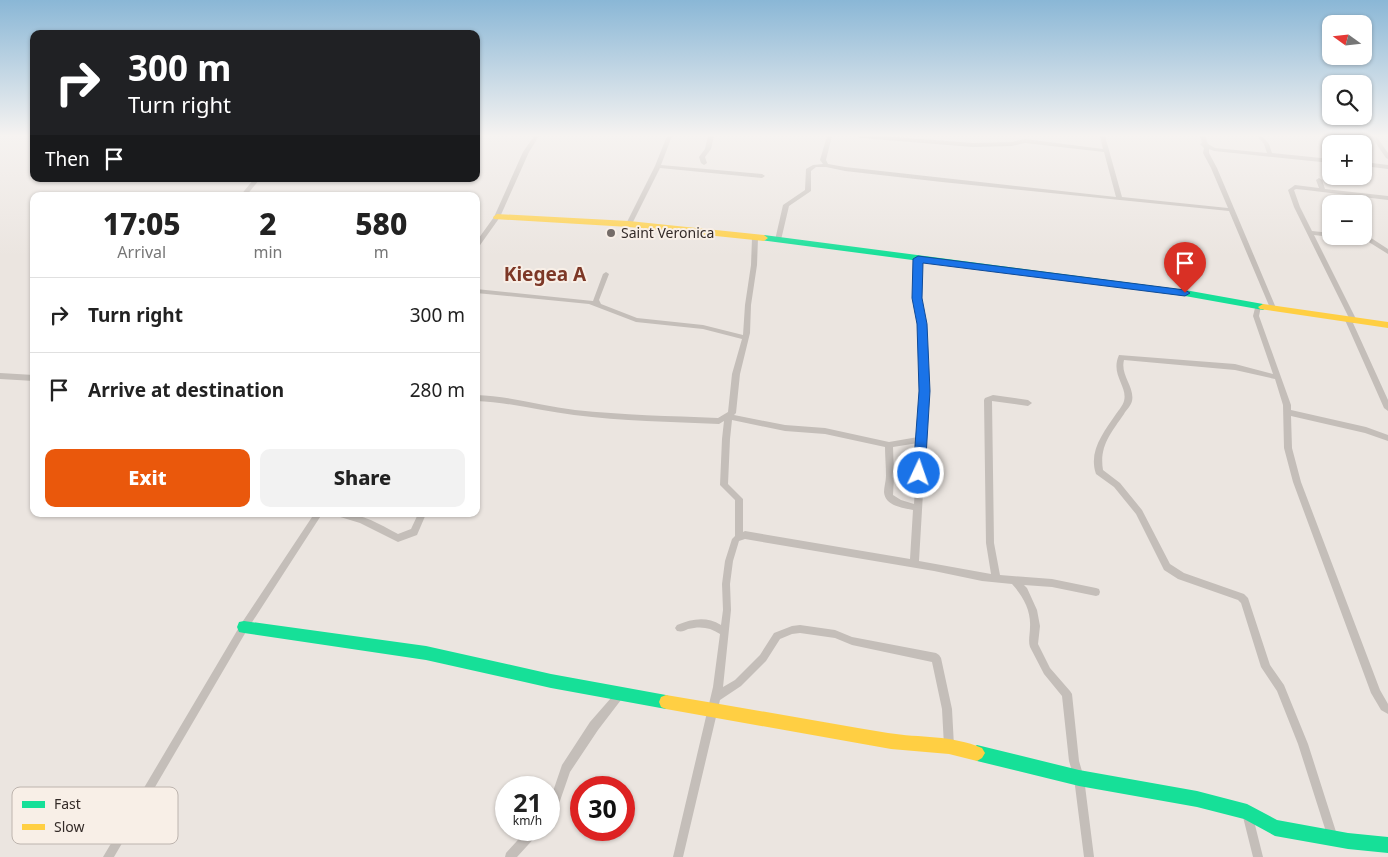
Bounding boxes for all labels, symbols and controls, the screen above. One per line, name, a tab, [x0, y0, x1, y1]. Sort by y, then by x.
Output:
north arrow	[1322, 15, 1372, 65]
map controls	[1322, 15, 1372, 245]
text: 300 m	[128, 44, 231, 91]
icon: right	[45, 50, 110, 115]
button: search	[1322, 75, 1372, 125]
text: Turn right	[128, 89, 231, 119]
button: +	[1322, 135, 1372, 185]
icon: arrive	[100, 145, 128, 173]
text: Then	[45, 146, 90, 172]
button: −	[1322, 195, 1372, 245]
text: 17:05	[103, 203, 181, 244]
text: 2	[259, 203, 277, 244]
text: 580	[355, 203, 407, 244]
place label: Saint Veronica	[621, 223, 714, 242]
marker: Saint Veronica	[605, 227, 617, 239]
text: Arrival	[117, 241, 166, 263]
text: min	[253, 241, 282, 263]
text: m	[374, 241, 389, 263]
pin	[1164, 242, 1206, 293]
icon: arrive	[1171, 249, 1199, 277]
district label: Kiegea A	[504, 261, 587, 287]
icon: right	[45, 301, 73, 329]
text: Turn right	[88, 302, 183, 328]
text: 300 m	[410, 302, 465, 328]
icon: arrive	[45, 376, 73, 404]
text: Arrive at destination	[88, 377, 284, 403]
text: 280 m	[410, 377, 465, 403]
position arrow	[892, 446, 944, 498]
button: Exit	[45, 449, 250, 507]
button: Share	[260, 449, 465, 507]
speed limit sign: 30	[570, 776, 635, 841]
text: 21	[513, 785, 542, 819]
legend	[12, 787, 178, 844]
text: Fast	[54, 794, 81, 813]
text: km/h	[513, 812, 542, 829]
text: Slow	[54, 817, 85, 836]

